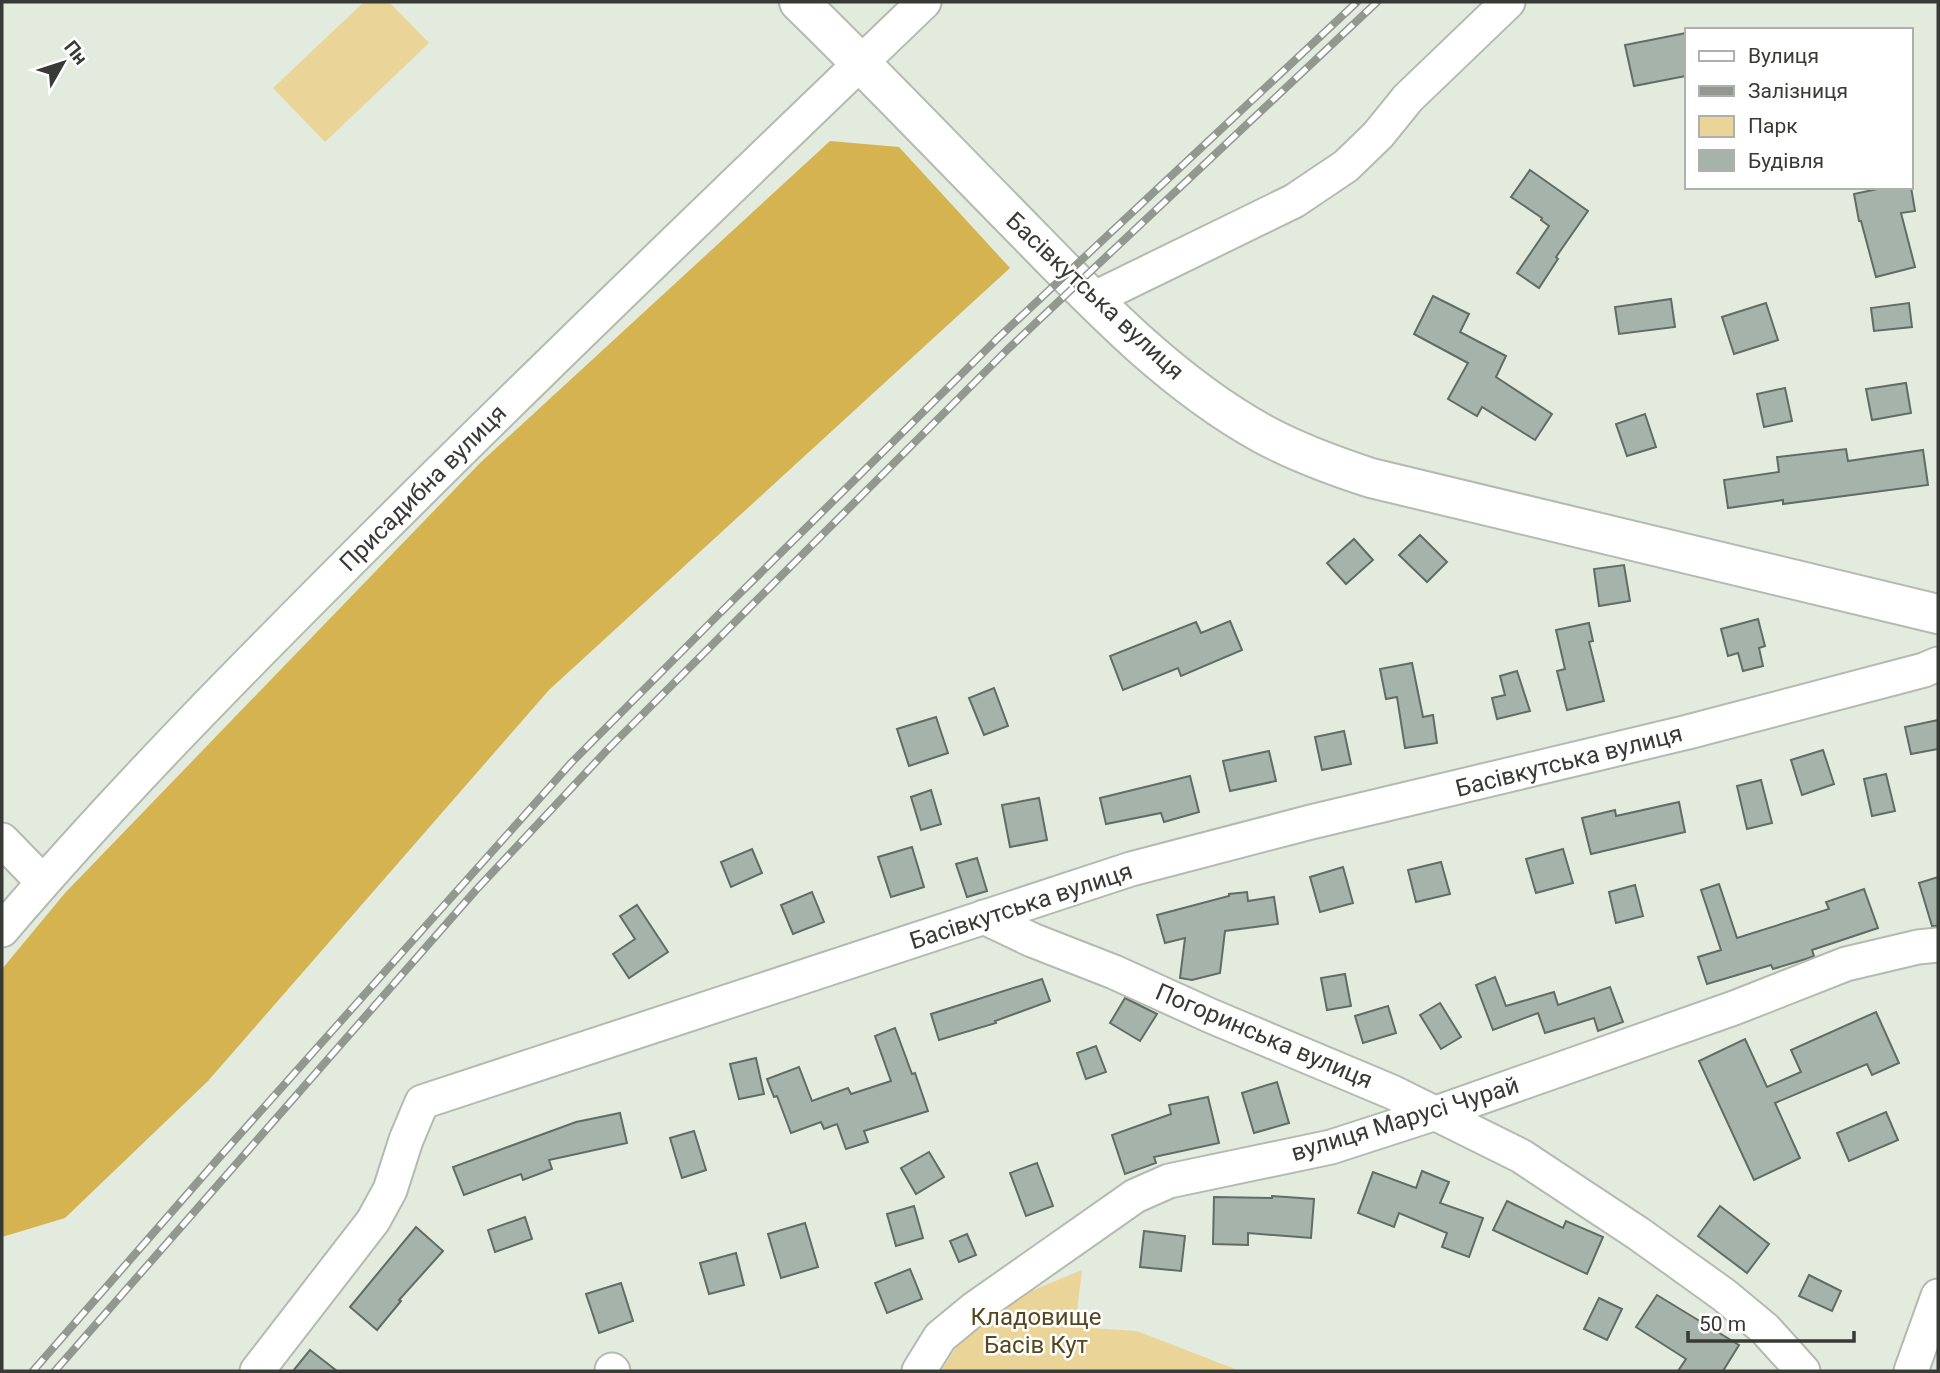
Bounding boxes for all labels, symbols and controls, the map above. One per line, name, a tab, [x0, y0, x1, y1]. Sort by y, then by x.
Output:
north arrow	[28, 28, 98, 98]
legend	[1685, 28, 1912, 189]
text: Пн	[59, 36, 92, 69]
text: Вулиця	[1748, 44, 1819, 68]
text: Залізниця	[1748, 79, 1848, 103]
text: Парк	[1748, 114, 1798, 138]
text: Будівля	[1748, 149, 1824, 173]
street label: Басівкутська вулиця	[1000, 206, 1190, 386]
street label: Присадибна вулиця	[334, 399, 512, 577]
street label: Басівкутська вулиця	[1453, 719, 1685, 803]
street label: Басівкутська вулиця	[906, 857, 1136, 955]
street label: Погоринська вулиця	[1151, 978, 1377, 1094]
street label: вулиця Марусі Чурай	[1288, 1071, 1522, 1167]
scale bar	[1688, 1300, 1854, 1344]
park label: Кладовище Басів Кут	[971, 1303, 1101, 1359]
text: 50 m	[1699, 1312, 1746, 1336]

